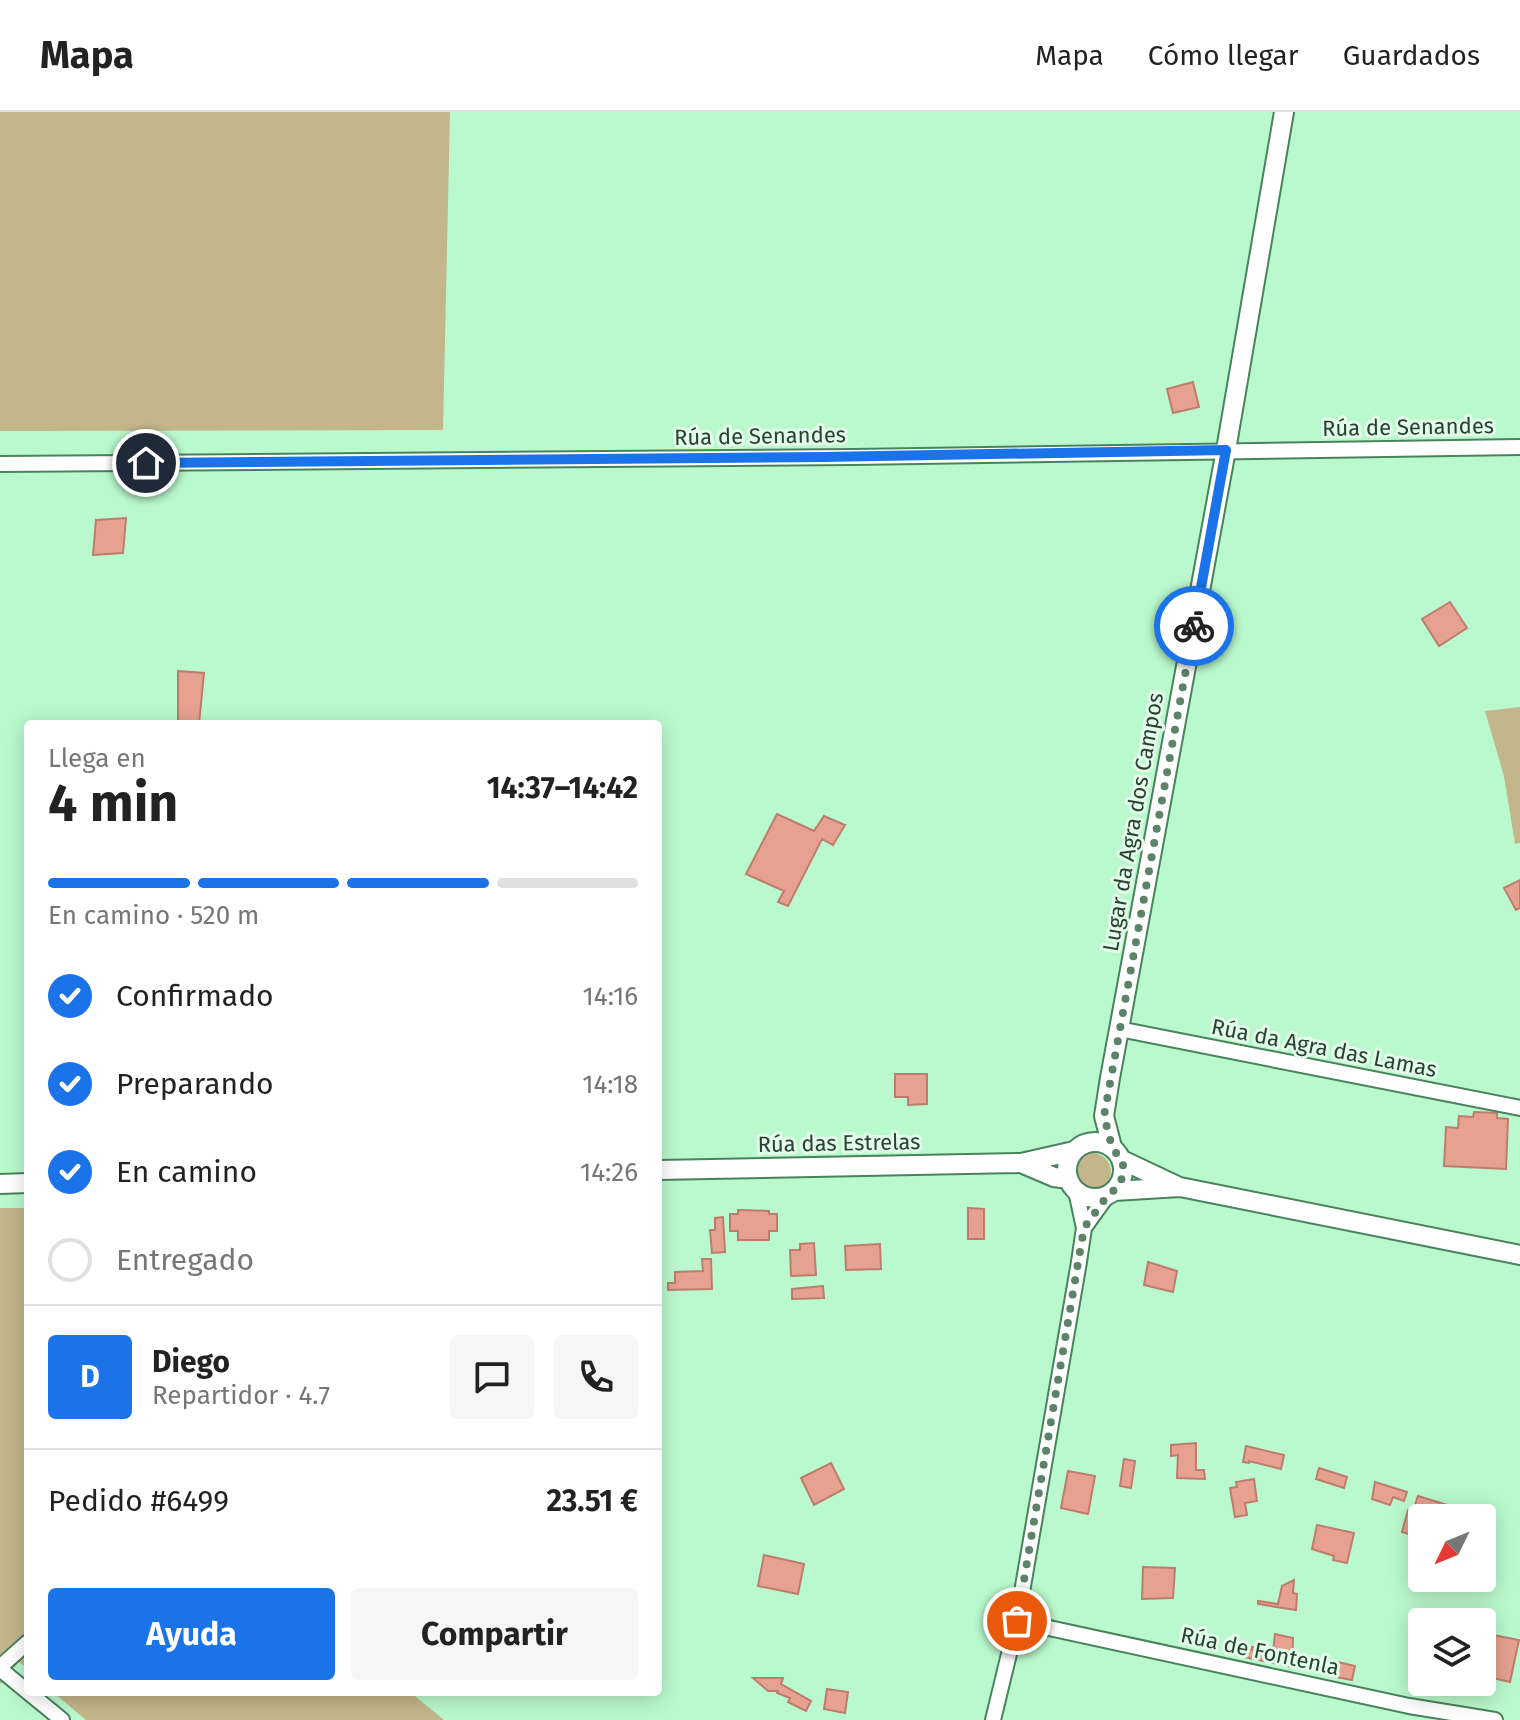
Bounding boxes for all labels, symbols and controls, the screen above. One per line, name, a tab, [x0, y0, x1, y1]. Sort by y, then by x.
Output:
text: Mapa	[40, 32, 134, 78]
text: Mapa	[1035, 39, 1104, 72]
text: Cómo llegar	[1148, 39, 1299, 72]
text: Guardados	[1343, 39, 1480, 72]
street label: Rúa de Senandes	[1322, 412, 1494, 442]
street label: Rúa de Senandes	[674, 421, 846, 451]
pin	[112, 429, 180, 497]
icon: home	[124, 441, 168, 485]
courier	[1154, 586, 1234, 666]
icon: bike	[1172, 604, 1216, 648]
street label: Lugar da Agra dos Campos	[1097, 690, 1169, 954]
text: Llega en	[48, 743, 146, 774]
text: 14:37–14:42	[487, 770, 638, 806]
text: 4 min	[48, 772, 178, 835]
text: En camino · 520 m	[48, 900, 259, 931]
icon: check	[48, 974, 92, 1018]
text: Confirmado	[116, 978, 274, 1014]
text: 14:16	[583, 981, 638, 1012]
street label: Rúa da Agra das Lamas	[1209, 1013, 1439, 1083]
icon: check	[48, 1062, 92, 1106]
text: Preparando	[116, 1066, 274, 1102]
text: 14:18	[582, 1069, 638, 1100]
street label: Rúa das Estrelas	[757, 1128, 921, 1158]
icon: check	[48, 1150, 92, 1194]
text: En camino	[116, 1154, 257, 1190]
text: 14:26	[580, 1157, 638, 1188]
text: Entregado	[116, 1242, 254, 1278]
button: chat	[450, 1335, 534, 1419]
button: phone	[554, 1335, 638, 1419]
text: Diego	[152, 1344, 230, 1380]
text: D	[80, 1359, 100, 1395]
text: Repartidor · 4.7	[152, 1380, 330, 1411]
text: Pedido #6499	[48, 1483, 229, 1519]
text: 23.51 €	[546, 1483, 638, 1519]
north arrow	[1408, 1504, 1496, 1592]
map controls	[1408, 1504, 1496, 1696]
pin	[983, 1587, 1051, 1655]
button: Ayuda	[48, 1588, 335, 1680]
button: Compartir	[351, 1588, 638, 1680]
icon: bag	[995, 1599, 1039, 1643]
button: layers	[1408, 1608, 1496, 1696]
street label: Rúa de Fontenla	[1178, 1621, 1342, 1681]

